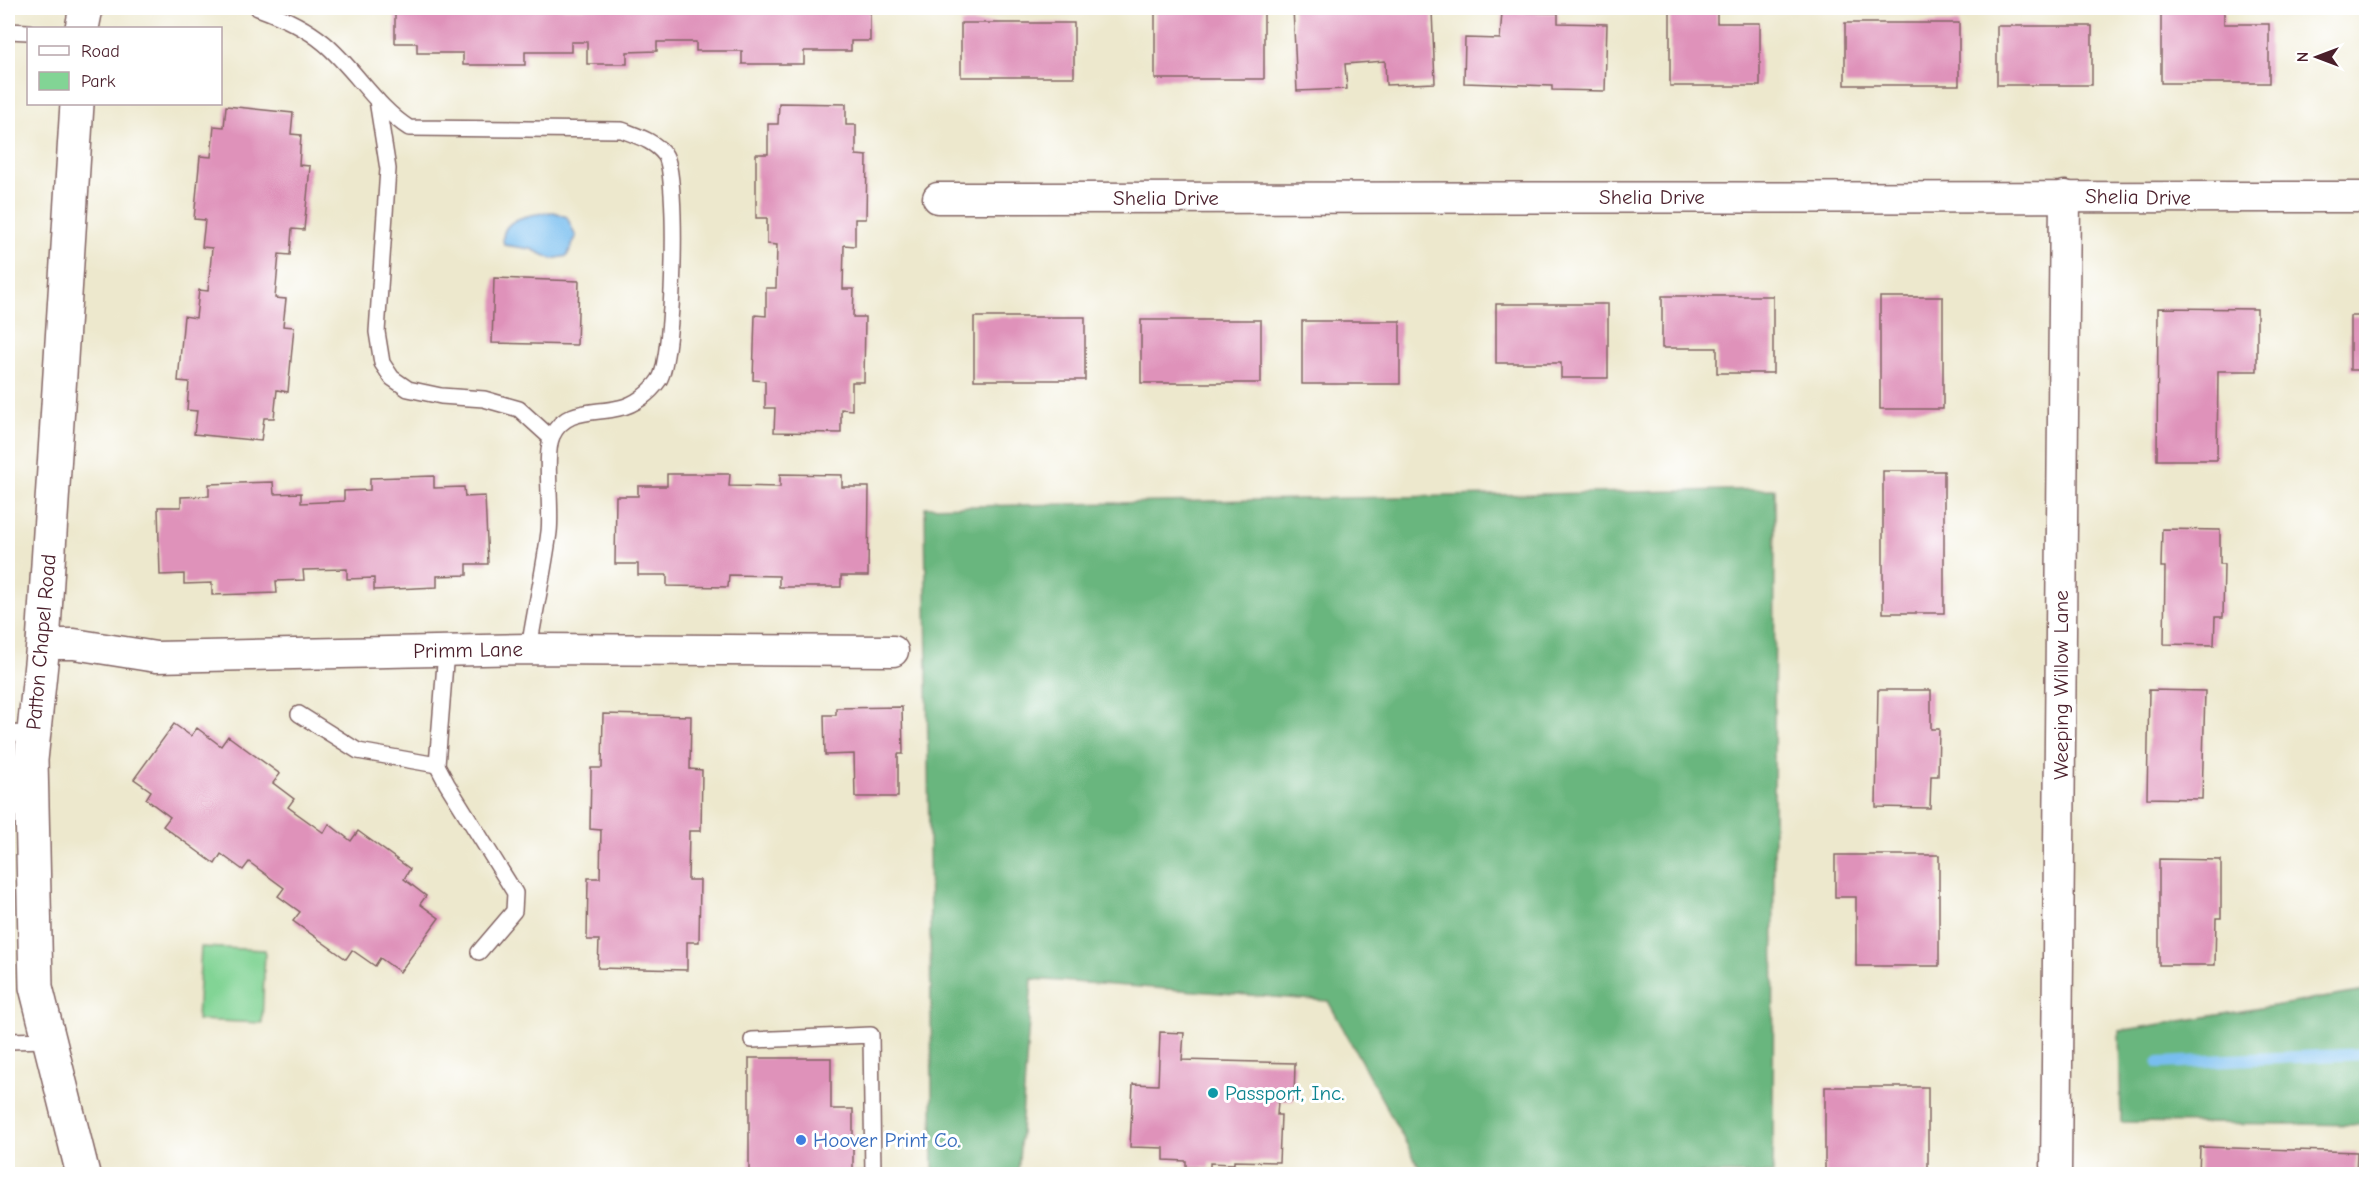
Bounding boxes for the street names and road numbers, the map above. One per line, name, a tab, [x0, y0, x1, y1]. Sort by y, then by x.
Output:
street label: Shelia Drive	[2085, 184, 2191, 210]
street label: Shelia Drive	[1599, 185, 1705, 209]
street label: Shelia Drive	[1113, 186, 1219, 210]
street label: Patton Chapel Road	[21, 553, 61, 731]
street label: Weeping Willow Lane	[2049, 590, 2073, 780]
street label: Primm Lane	[413, 637, 523, 663]

